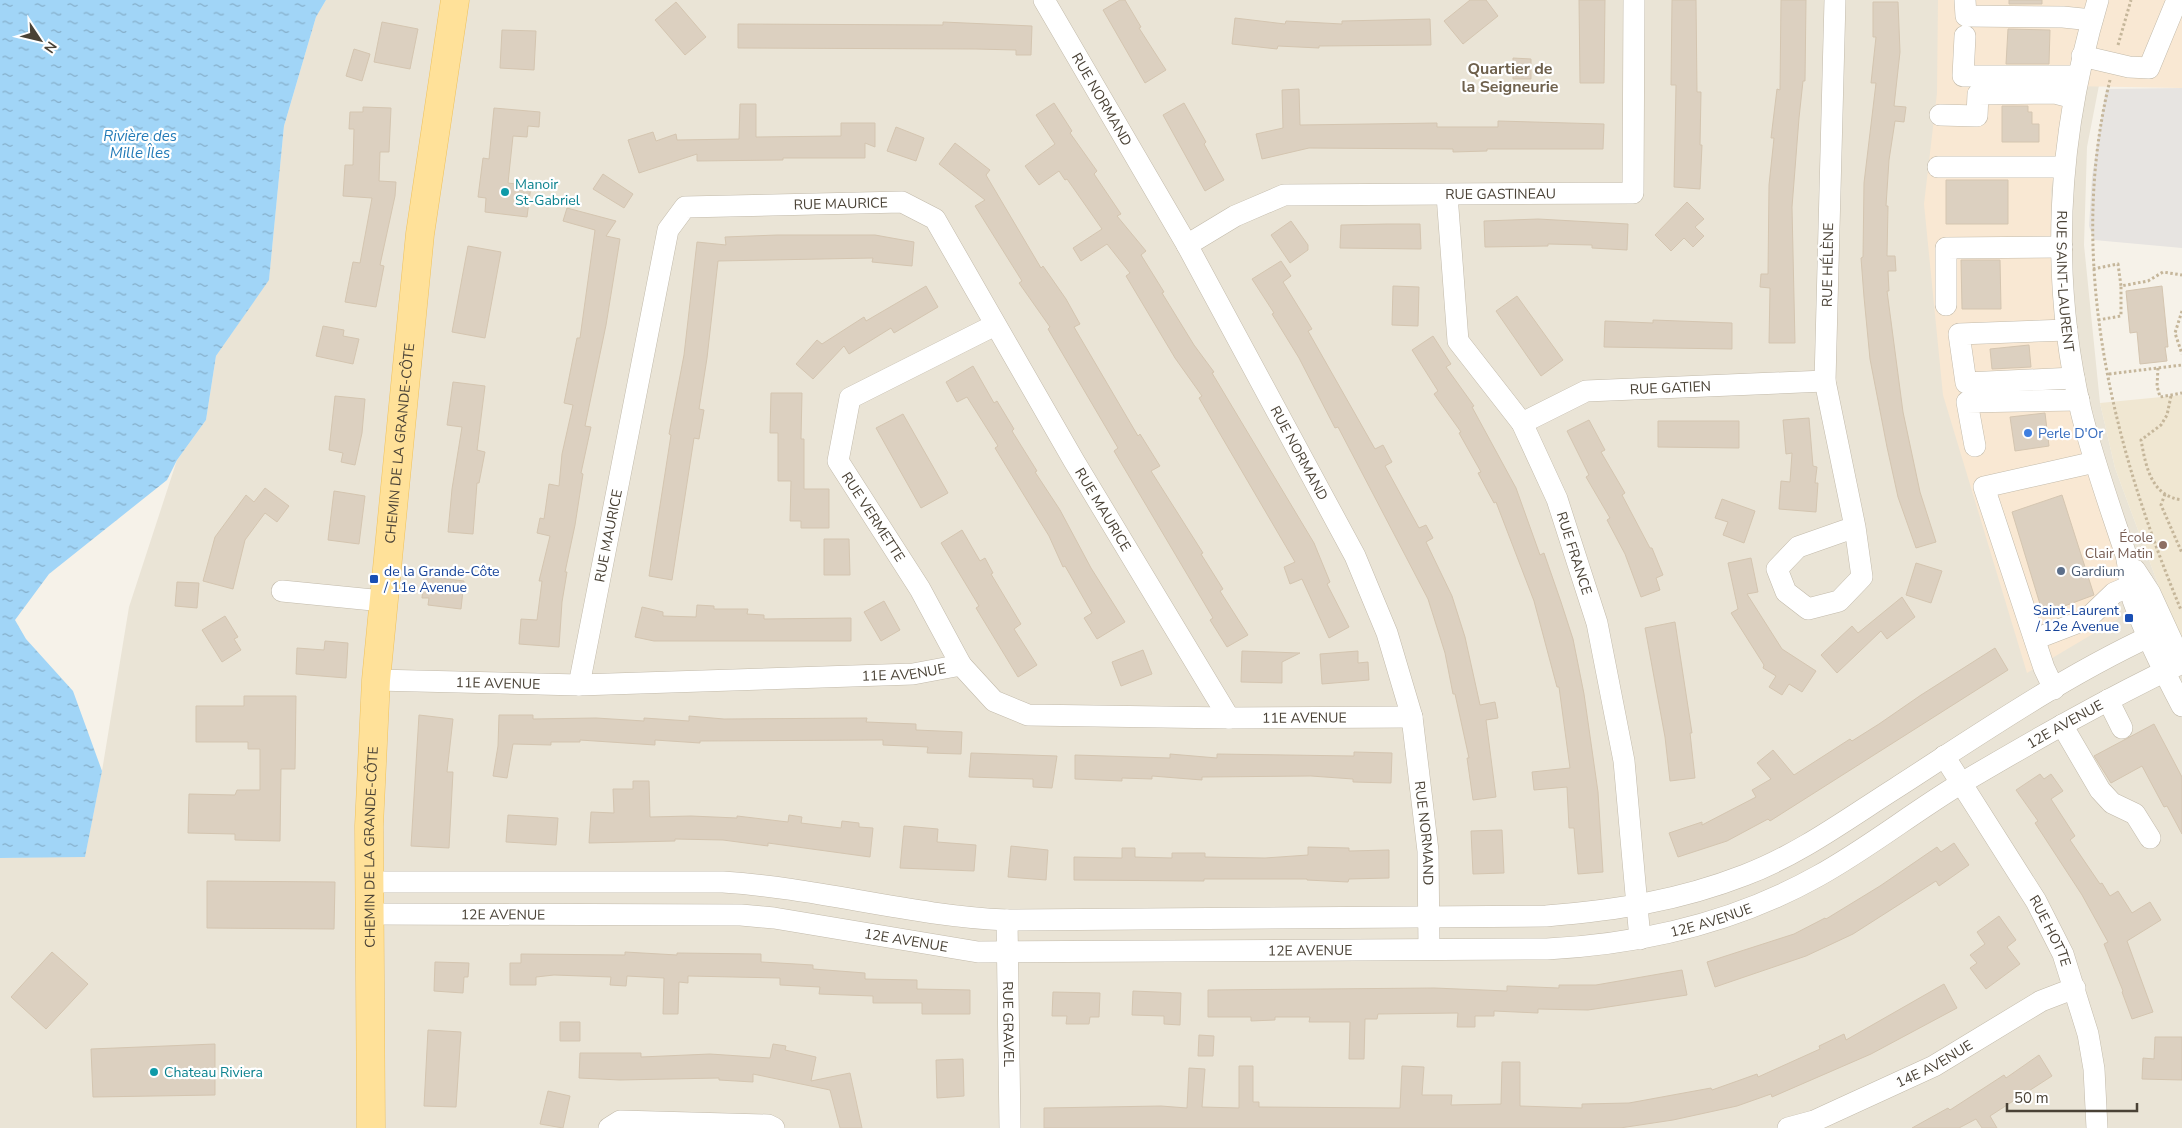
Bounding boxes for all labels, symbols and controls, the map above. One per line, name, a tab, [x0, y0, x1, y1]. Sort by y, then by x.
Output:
north arrow	[15, 15, 65, 65]
text: N	[39, 37, 61, 57]
street label: RUE NORMAND	[1067, 49, 1137, 149]
district label: Quartier de la Seigneurie	[1461, 58, 1559, 98]
water label: Rivière des Mille Îles	[103, 126, 177, 163]
place label: Manoir St-Gabriel	[515, 175, 581, 210]
street label: RUE GASTINEAU	[1445, 184, 1556, 204]
marker: Manoir St-Gabriel	[499, 186, 511, 198]
street label: RUE MAURICE	[793, 193, 888, 214]
street label: RUE SAINT-LAURENT	[2052, 210, 2079, 354]
street label: RUE HÉLÈNE	[1818, 223, 1838, 307]
street label: CHEMIN DE LA GRANDE-CÔTE	[380, 342, 419, 545]
street label: RUE GATIEN	[1629, 376, 1711, 399]
street label: RUE NORMAND	[1266, 402, 1333, 504]
place label: Perle D'Or	[2038, 424, 2103, 443]
marker: Perle D'Or	[2022, 427, 2034, 439]
street label: RUE MAURICE	[1071, 464, 1136, 555]
street label: RUE VERMETTE	[837, 468, 909, 566]
street label: RUE MAURICE	[590, 488, 627, 584]
street label: RUE FRANCE	[1552, 509, 1597, 597]
place label: École Clair Matin	[2085, 528, 2153, 563]
marker: École Clair Matin	[2157, 539, 2169, 551]
place label: de la Grande-Côte / 11e Avenue	[383, 562, 499, 597]
place label: Gardium	[2071, 562, 2125, 581]
marker: Gardium	[2055, 565, 2067, 577]
marker: de la Grande-Côte / 11e Avenue	[368, 573, 380, 585]
place label: Saint-Laurent / 12e Avenue	[2033, 601, 2119, 636]
marker: Saint-Laurent / 12e Avenue	[2123, 612, 2135, 624]
street label: 11E AVENUE	[861, 659, 947, 685]
street label: 11E AVENUE	[455, 672, 540, 694]
street label: 12E AVENUE	[2023, 695, 2106, 753]
street label: 11E AVENUE	[1262, 708, 1347, 727]
street label: CHEMIN DE LA GRANDE-CÔTE	[359, 746, 382, 948]
street label: RUE NORMAND	[1410, 780, 1438, 885]
street label: RUE HOTTE	[2025, 891, 2076, 969]
street label: 12E AVENUE	[1668, 899, 1755, 941]
street label: 12E AVENUE	[461, 905, 545, 924]
street label: 12E AVENUE	[863, 924, 949, 956]
street label: 12E AVENUE	[1268, 941, 1352, 960]
street label: RUE GRAVEL	[998, 981, 1019, 1067]
street label: 14E AVENUE	[1893, 1035, 1976, 1092]
place label: Chateau Riviera	[164, 1063, 263, 1082]
marker: Chateau Riviera	[148, 1066, 160, 1078]
scale bar	[2007, 1080, 2137, 1112]
text: 50 m	[2014, 1088, 2049, 1108]

